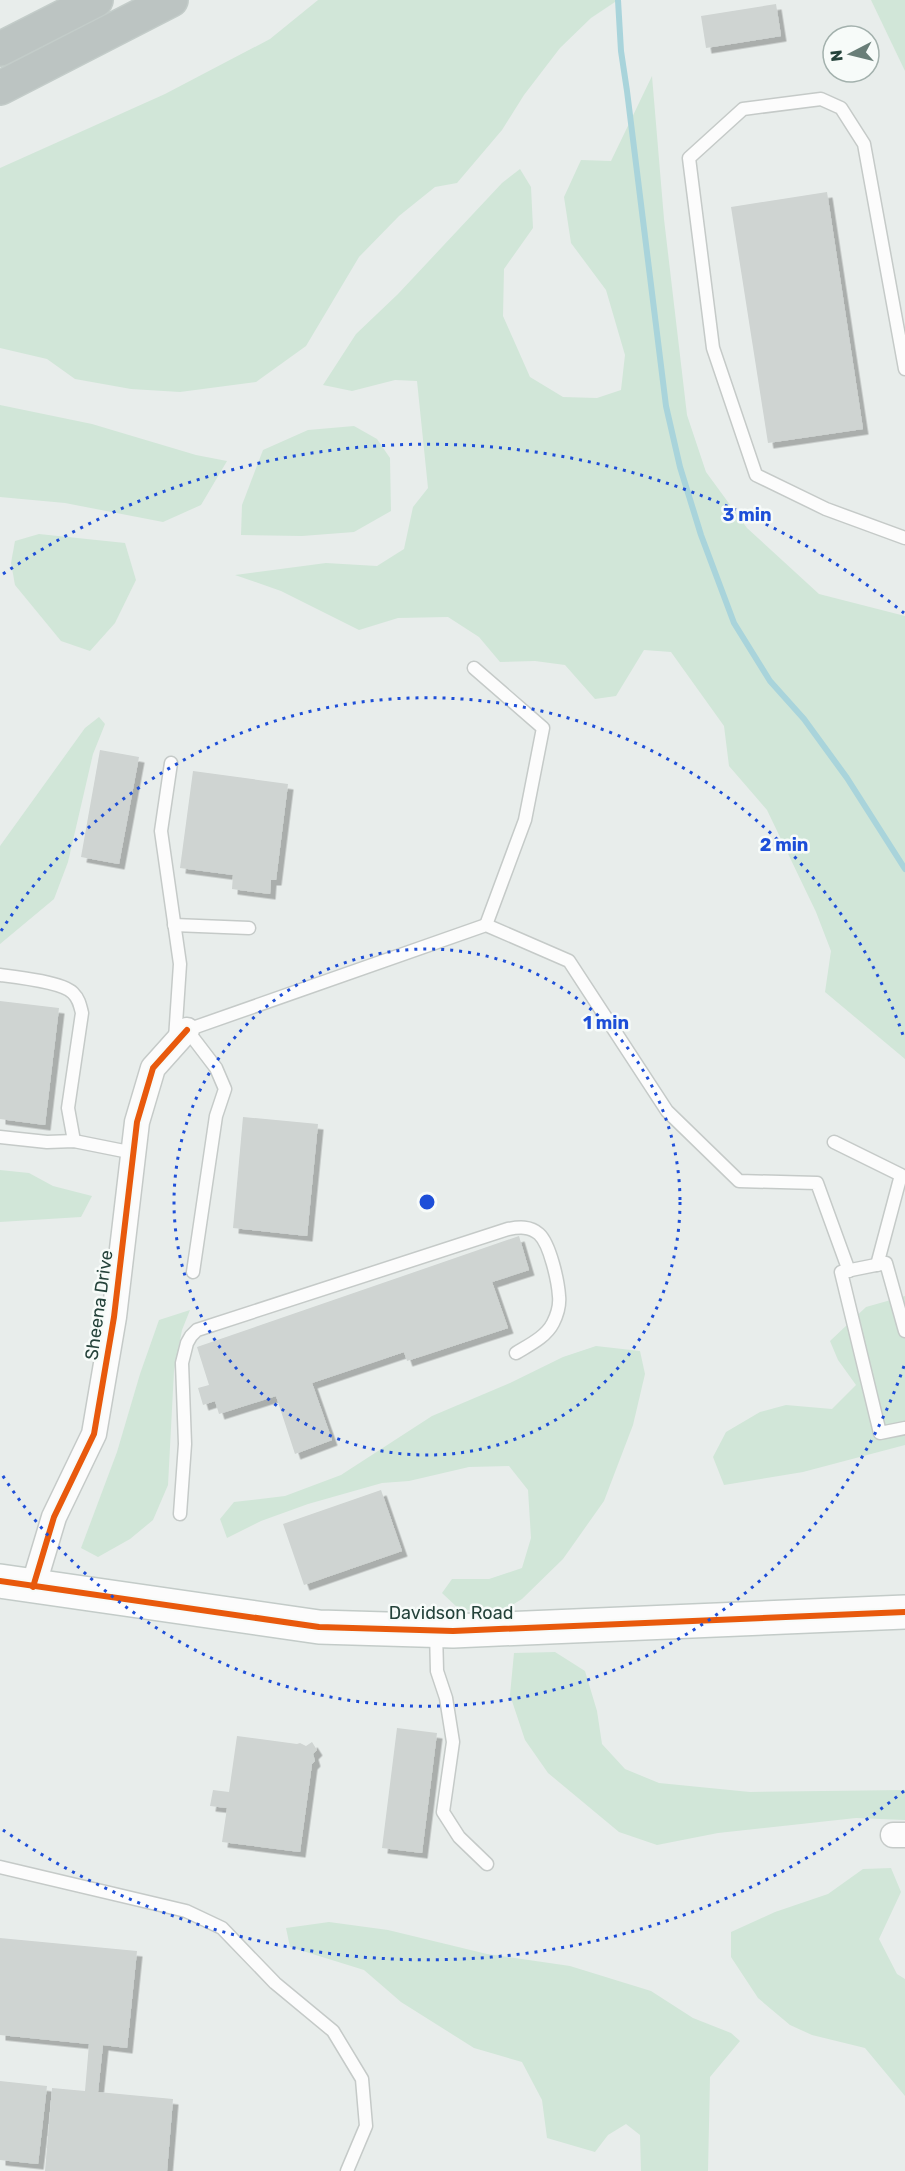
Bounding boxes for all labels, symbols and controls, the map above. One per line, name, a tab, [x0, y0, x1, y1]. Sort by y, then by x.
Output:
north arrow	[821, 24, 881, 84]
text: N	[826, 49, 847, 63]
text: 3 min	[723, 504, 771, 526]
text: 2 min	[760, 834, 808, 856]
text: 1 min	[583, 1012, 629, 1034]
centre of rings	[417, 1192, 437, 1212]
street label: Sheena Drive	[80, 1249, 118, 1361]
street label: Davidson Road	[389, 1602, 513, 1624]

